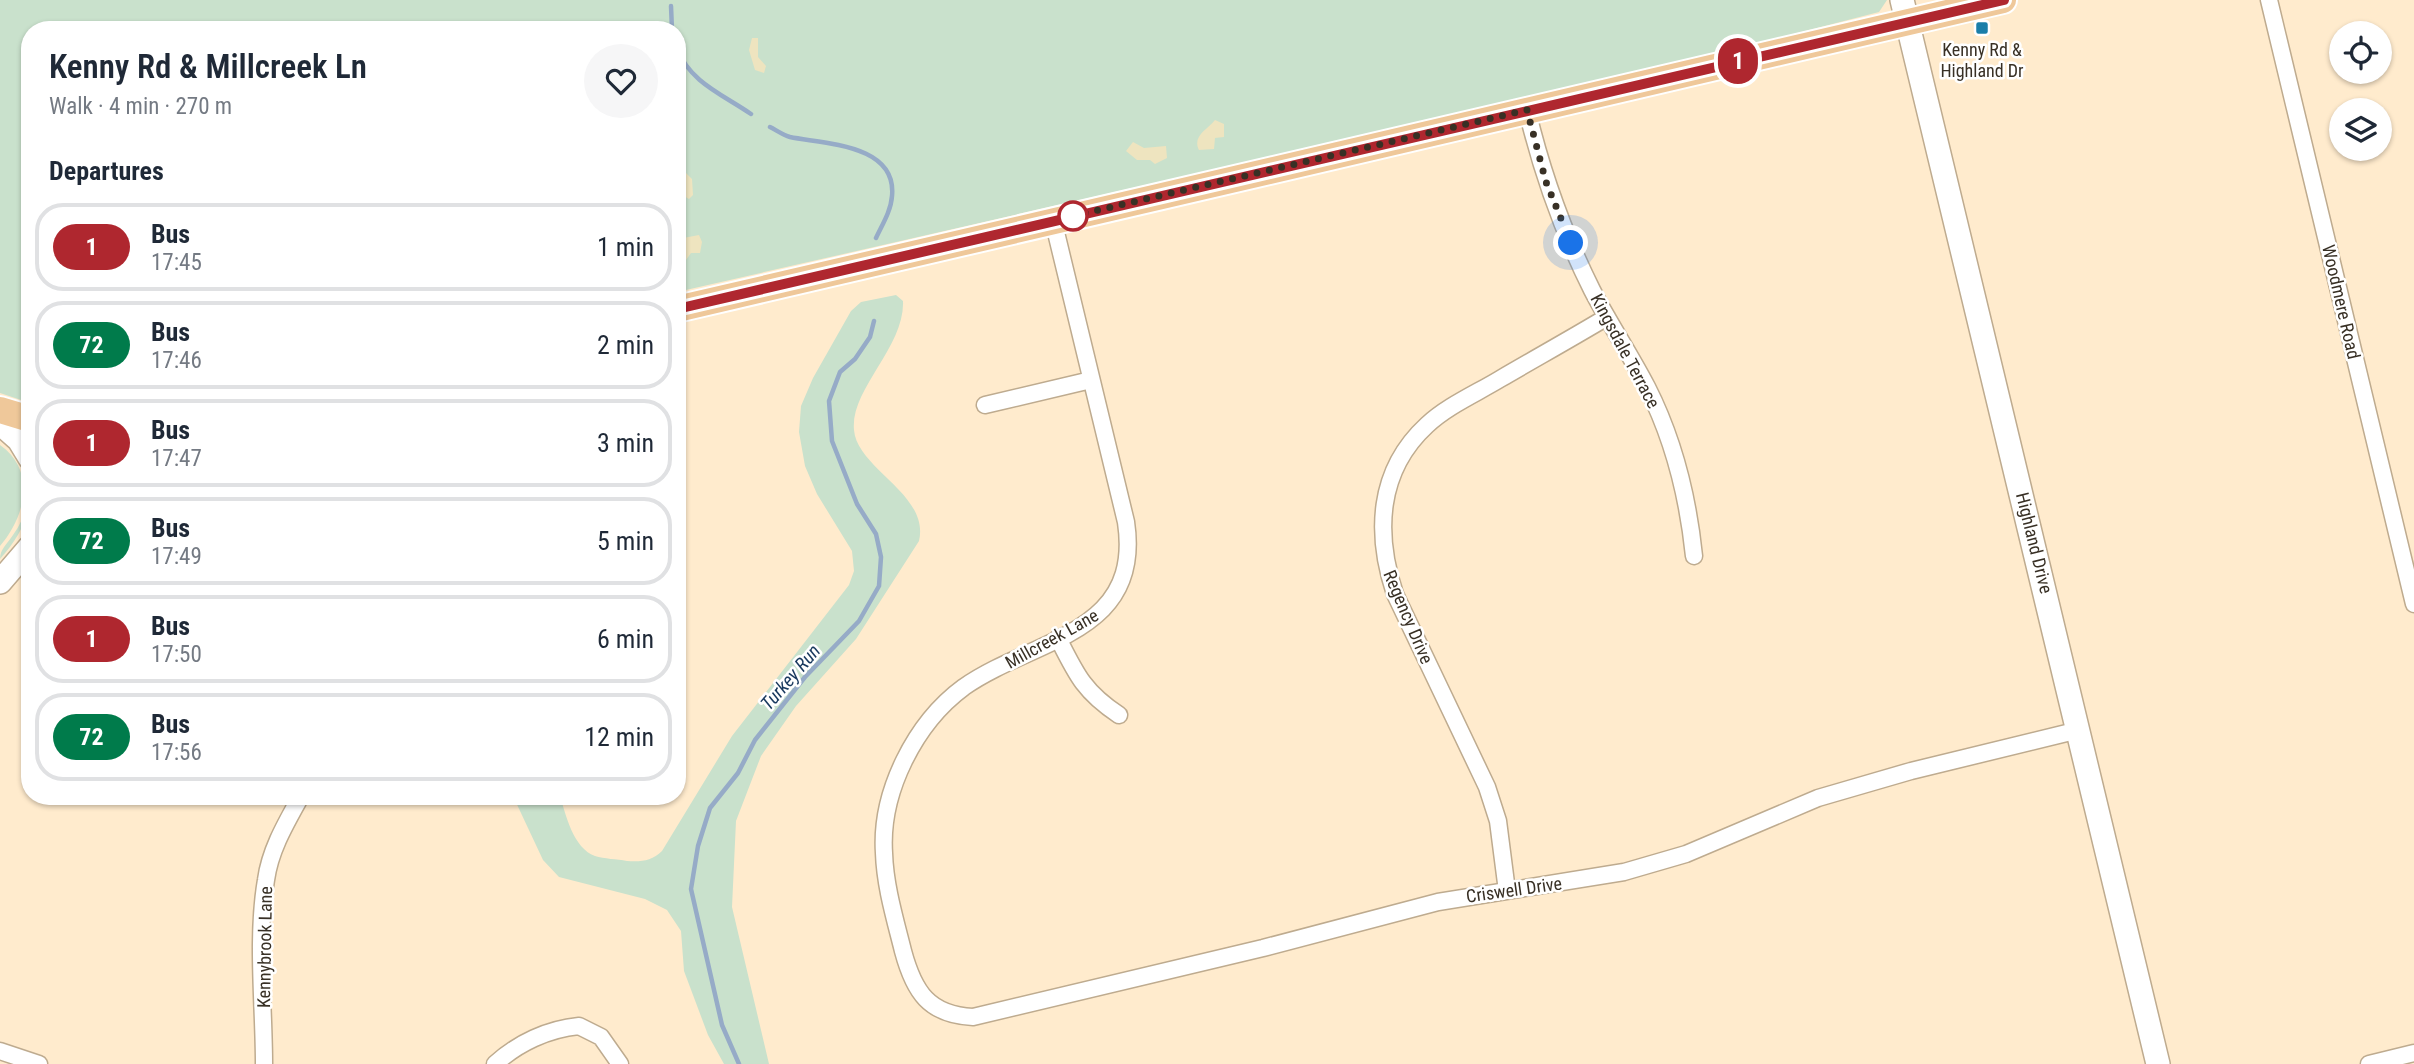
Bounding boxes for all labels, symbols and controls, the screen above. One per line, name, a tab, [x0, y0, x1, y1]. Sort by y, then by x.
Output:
marker: Kenny Rd & Highland Dr	[1974, 20, 1990, 36]
map controls	[2329, 21, 2392, 161]
button: locate	[2329, 21, 2392, 84]
line badge: 1	[1715, 38, 1761, 84]
place label: Kenny Rd & Highland Dr	[1940, 39, 2024, 81]
button: heart	[584, 44, 658, 118]
text: Kenny Rd & Millcreek Ln	[49, 47, 367, 86]
text: 1	[1732, 47, 1744, 75]
text: Walk · 4 min · 270 m	[49, 93, 232, 120]
button: layers	[2329, 98, 2392, 161]
text: Departures	[49, 156, 164, 186]
unlabelled marker	[1058, 201, 1088, 231]
text: Bus	[151, 219, 190, 249]
your location	[1553, 225, 1588, 260]
text: 1 min	[597, 232, 654, 262]
text: 1	[85, 233, 98, 261]
street label: Woodmere Road	[2318, 243, 2365, 361]
text: 17:45	[151, 249, 202, 276]
street label: Kingsdale Terrace	[1586, 290, 1664, 412]
text: Bus	[151, 317, 190, 347]
text: 2 min	[597, 330, 654, 360]
text: 72	[79, 331, 104, 359]
text: 17:46	[151, 347, 202, 374]
text: Bus	[151, 415, 190, 445]
text: 3 min	[597, 428, 654, 458]
text: 1	[85, 429, 98, 457]
text: 17:47	[151, 445, 202, 472]
street label: Highland Drive	[2012, 490, 2057, 596]
text: Bus	[151, 513, 190, 543]
text: 5 min	[597, 526, 654, 556]
text: 72	[79, 527, 104, 555]
text: 17:49	[151, 543, 202, 570]
street label: Regency Drive	[1379, 567, 1438, 667]
street label: Millcreek Lane	[1002, 604, 1102, 673]
text: Bus	[151, 611, 190, 641]
text: 6 min	[597, 624, 654, 654]
text: 1	[85, 625, 98, 653]
water label: Turkey Run	[756, 640, 825, 715]
text: 17:50	[151, 641, 202, 668]
text: Bus	[151, 709, 190, 739]
text: 12 min	[584, 722, 654, 752]
text: 72	[79, 723, 104, 751]
text: 17:56	[151, 739, 202, 766]
street label: Criswell Drive	[1465, 872, 1563, 907]
street label: Kennybrook Lane	[253, 886, 276, 1008]

